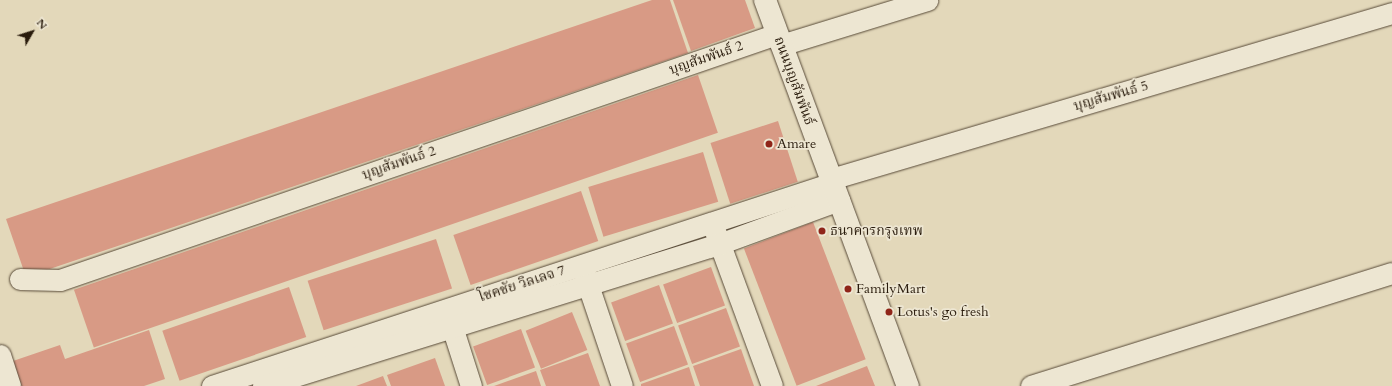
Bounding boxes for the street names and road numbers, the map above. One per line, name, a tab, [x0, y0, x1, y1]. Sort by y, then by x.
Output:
street label: ถนนบุญสัมพันธ์	[770, 34, 818, 128]
street label: บุญสัมพันธ์ 2	[667, 38, 745, 78]
street label: บุญสัมพันธ์ 5	[1072, 77, 1150, 115]
street label: บุญสัมพันธ์ 2	[360, 143, 438, 183]
street label: โชคชัย วิลเลจ 7	[476, 262, 568, 306]

